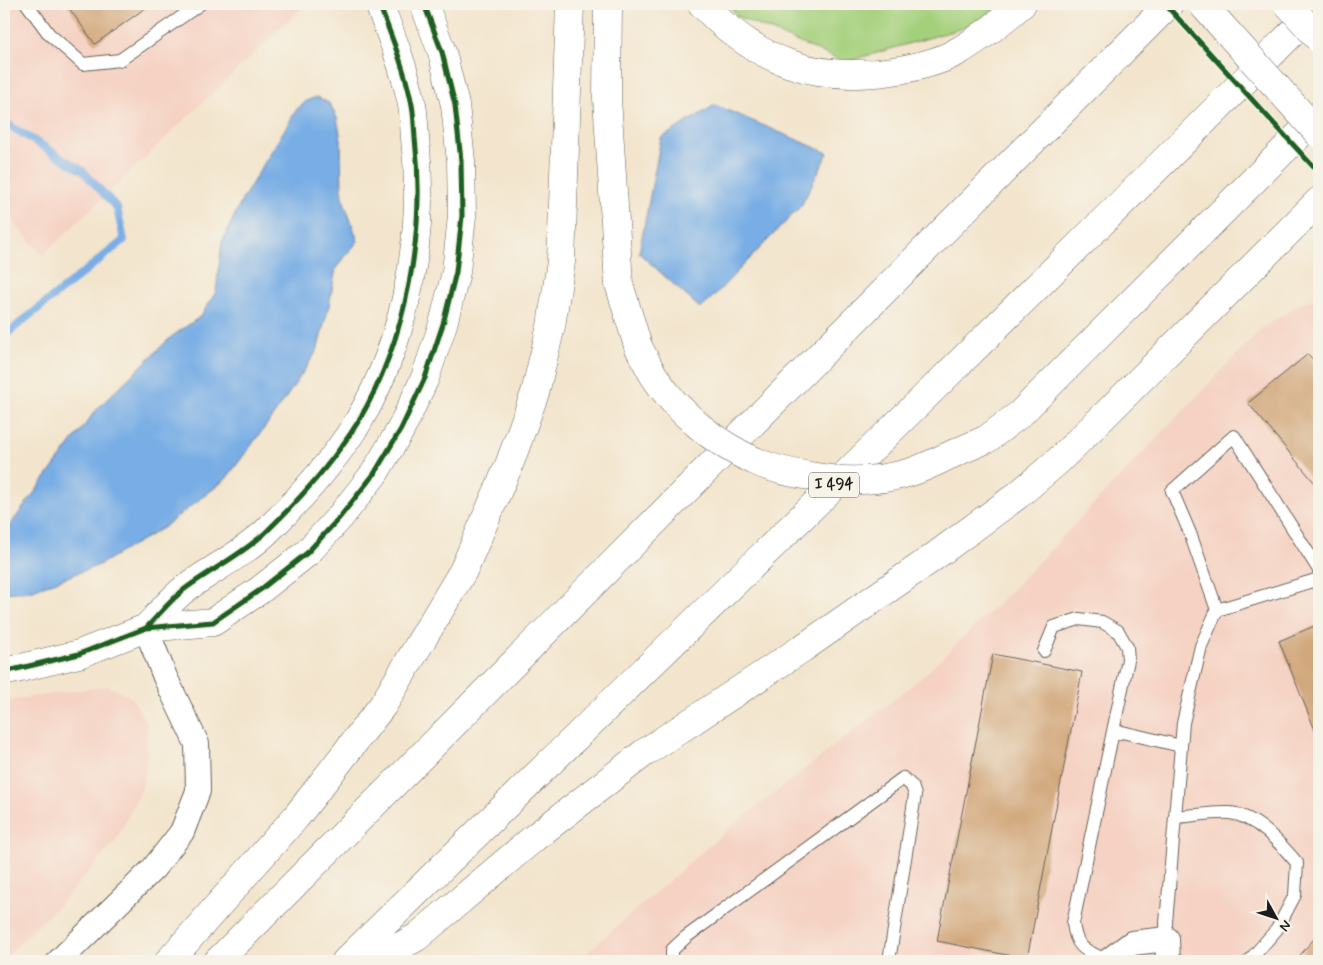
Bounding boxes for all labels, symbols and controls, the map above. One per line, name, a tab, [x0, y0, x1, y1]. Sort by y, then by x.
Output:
road number: I 494	[809, 472, 859, 498]
north arrow	[1250, 892, 1300, 942]
text: N	[1275, 916, 1295, 935]

